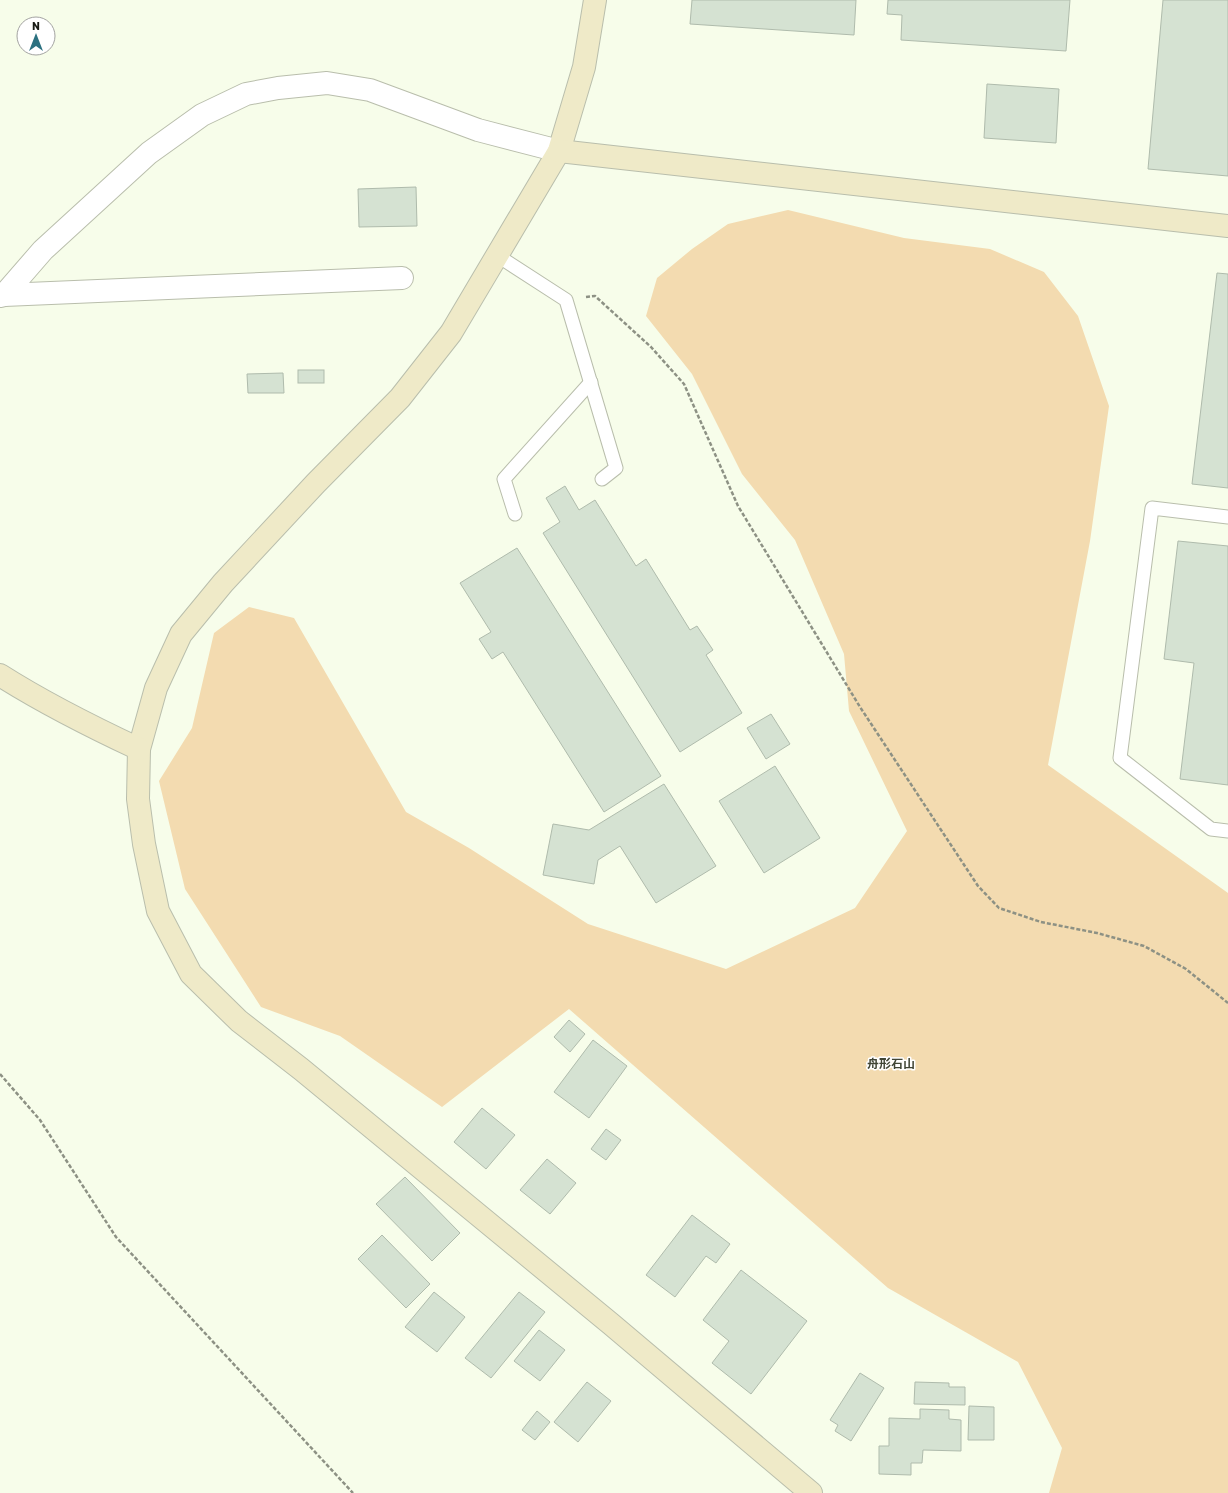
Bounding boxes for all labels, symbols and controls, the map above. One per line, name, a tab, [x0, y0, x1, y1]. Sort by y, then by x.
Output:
north arrow	[16, 16, 56, 56]
text: N	[32, 20, 40, 33]
district label: 舟形石山	[867, 1057, 915, 1071]

